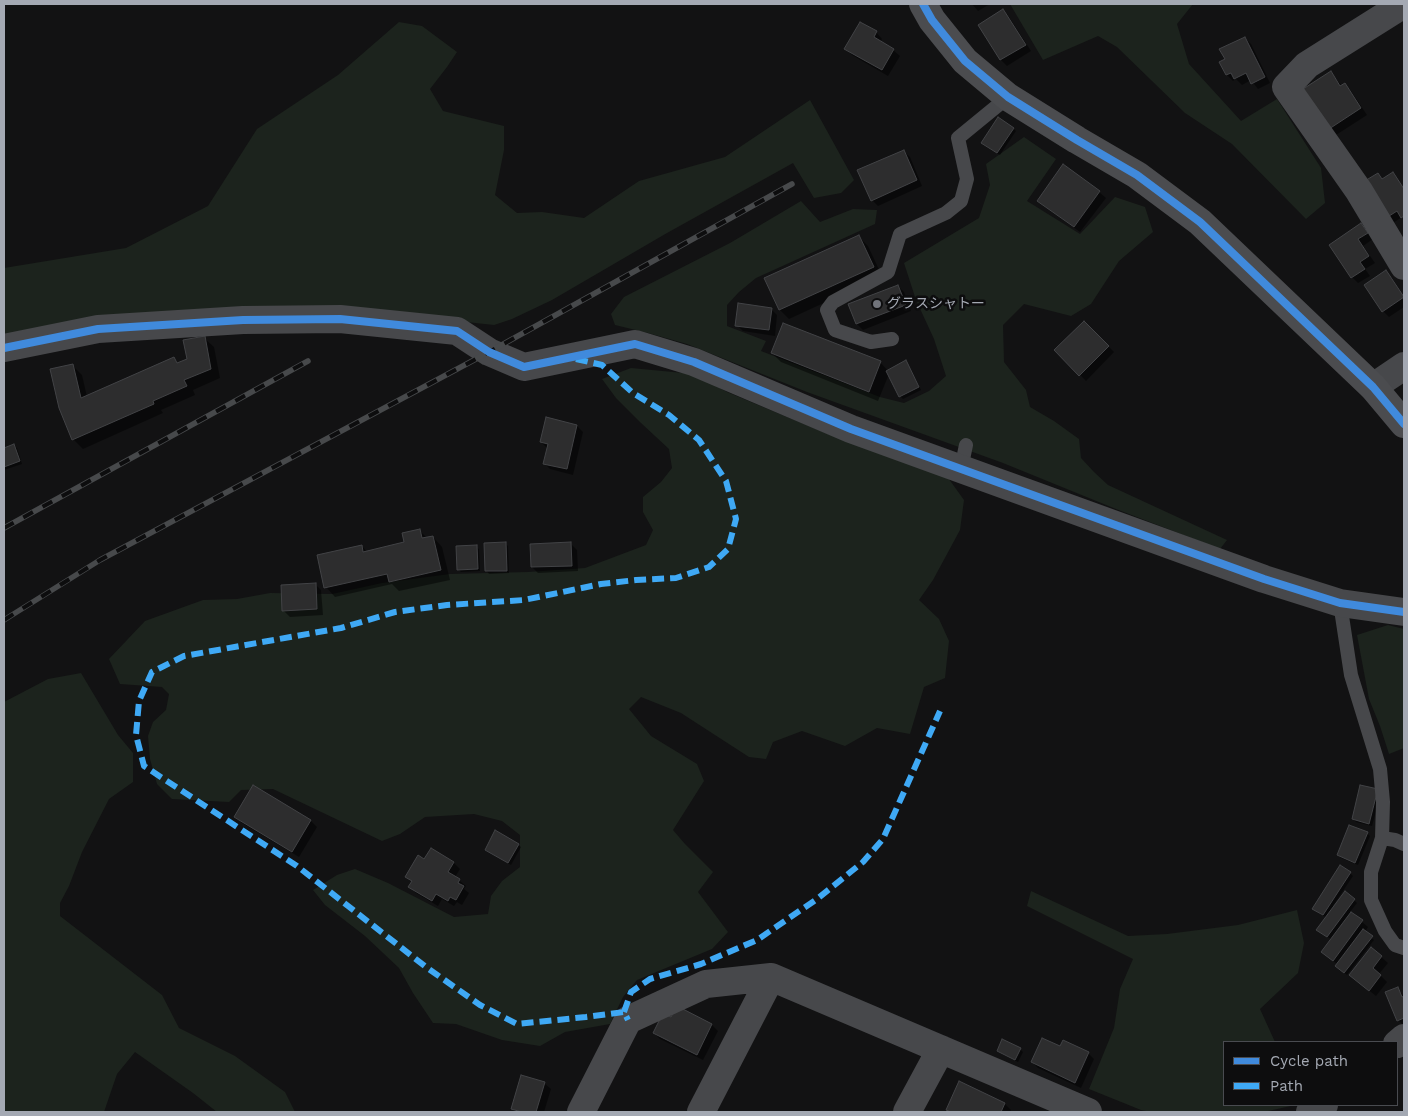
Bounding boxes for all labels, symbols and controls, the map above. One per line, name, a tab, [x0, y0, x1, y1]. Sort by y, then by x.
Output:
place label: グラスシャトー	[887, 296, 985, 312]
marker: グラスシャトー	[871, 298, 883, 310]
legend	[1223, 1041, 1398, 1106]
text: Cycle path	[1270, 1052, 1348, 1070]
text: Path	[1270, 1077, 1303, 1095]

